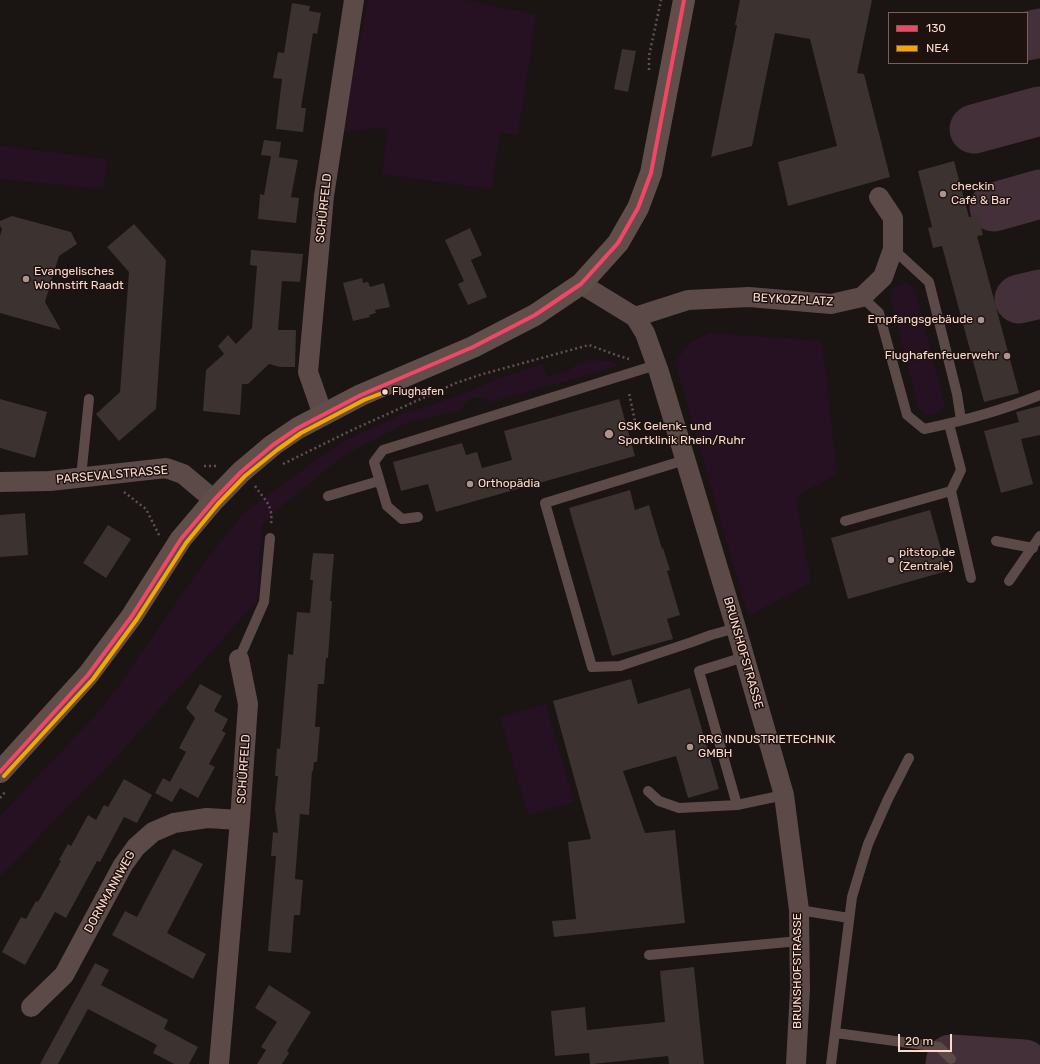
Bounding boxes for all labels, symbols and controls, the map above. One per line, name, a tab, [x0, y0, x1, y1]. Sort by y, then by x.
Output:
legend	[888, 12, 1028, 64]
text: 130	[926, 21, 946, 35]
text: NE4	[926, 41, 949, 55]
street label: SCHÜRFELD	[313, 173, 335, 243]
place label: checkin Café & Bar	[951, 180, 1010, 208]
marker: checkin Café & Bar	[938, 189, 948, 199]
place label: Evangelisches Wohnstift Raadt	[34, 265, 124, 293]
marker: Evangelisches Wohnstift Raadt	[21, 274, 31, 284]
street label: BEYKOZPLATZ	[752, 291, 834, 309]
place label: Empfangsgebäude	[868, 313, 973, 327]
marker: Empfangsgebäude	[976, 315, 986, 325]
place label: Flughafenfeuerwehr	[885, 349, 999, 363]
marker: Flughafenfeuerwehr	[1002, 351, 1012, 361]
place label: Flughafen	[392, 385, 444, 399]
marker: Flughafen	[380, 387, 390, 397]
place label: GSK Gelenk- und Sportklinik Rhein/Ruhr	[618, 420, 745, 448]
marker: GSK Gelenk- und Sportklinik Rhein/Ruhr	[603, 428, 615, 440]
street label: PARSEVALSTRASSE	[56, 463, 168, 487]
place label: Orthopädia	[478, 477, 540, 491]
marker: Orthopädia	[465, 479, 475, 489]
place label: pitstop.de (Zentrale)	[899, 546, 955, 574]
marker: pitstop.de (Zentrale)	[886, 555, 896, 565]
street label: BRUNSHOFSTRASSE	[720, 595, 766, 711]
place label: RRG INDUSTRIETECHNIK GMBH	[698, 733, 835, 761]
street label: SCHÜRFELD	[234, 734, 254, 804]
marker: RRG INDUSTRIETECHNIK GMBH	[685, 742, 695, 752]
street label: DORNMANNWEG	[81, 848, 139, 936]
street label: BRUNSHOFSTRASSE	[791, 913, 805, 1029]
scale bar	[900, 1026, 954, 1052]
text: 20 m	[905, 1034, 933, 1048]

